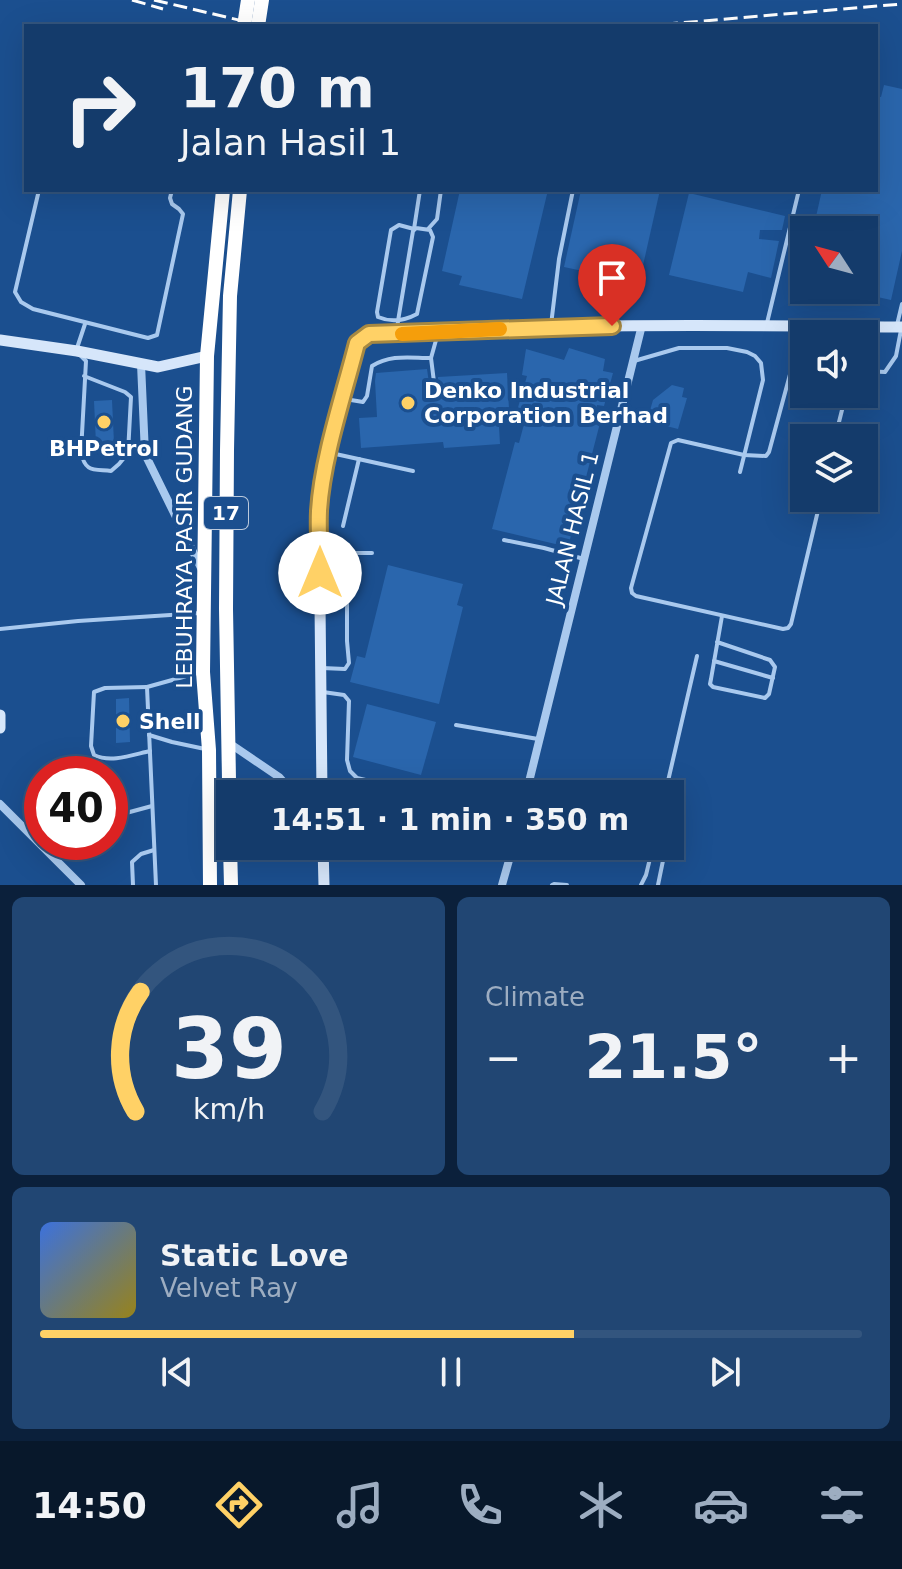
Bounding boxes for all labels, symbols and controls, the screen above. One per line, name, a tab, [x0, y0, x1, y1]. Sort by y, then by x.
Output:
text: 170 m	[180, 55, 375, 120]
icon: right	[48, 56, 152, 160]
text: Jalan Hasil 1	[180, 122, 401, 163]
north arrow	[790, 216, 878, 304]
map controls	[790, 216, 878, 512]
pin	[578, 244, 646, 326]
icon: arrive	[590, 256, 634, 300]
button: sound	[790, 320, 878, 408]
place label: Denko Industrial Corporation Berhad	[424, 378, 668, 428]
street label: LEBUHRAYA PASIR GUDANG	[172, 385, 197, 689]
marker: Denko Industrial Corporation Berhad	[399, 394, 417, 412]
marker: BHPetrol	[95, 413, 113, 431]
button: layers	[790, 424, 878, 512]
place label: BHPetrol	[49, 436, 159, 461]
street label: JALAN HASIL 1	[541, 449, 604, 610]
road number: 17	[204, 497, 248, 529]
position arrow	[278, 531, 362, 615]
place label: Shell	[139, 709, 201, 734]
marker: Shell	[114, 712, 132, 730]
speed limit sign: 40	[24, 756, 128, 860]
text: 14:51 · 1 min · 350 m	[271, 802, 629, 837]
text: Climate	[485, 982, 585, 1012]
text: 39	[171, 1001, 286, 1098]
text: 21.5°	[584, 1022, 763, 1092]
text: −	[485, 1032, 522, 1083]
text: +	[825, 1032, 862, 1083]
text: km/h	[192, 1092, 265, 1126]
text: Static Love	[160, 1238, 349, 1273]
text: Velvet Ray	[160, 1273, 298, 1303]
icon: previous	[155, 1350, 199, 1394]
icon: pause	[429, 1350, 473, 1394]
icon: next	[703, 1350, 747, 1394]
icon: directions	[211, 1477, 267, 1533]
icon: music	[332, 1477, 388, 1533]
icon: phone	[452, 1477, 508, 1533]
icon: climate	[573, 1477, 629, 1533]
icon: car	[693, 1477, 749, 1533]
icon: filters	[814, 1477, 870, 1533]
text: 14:50	[32, 1485, 147, 1526]

